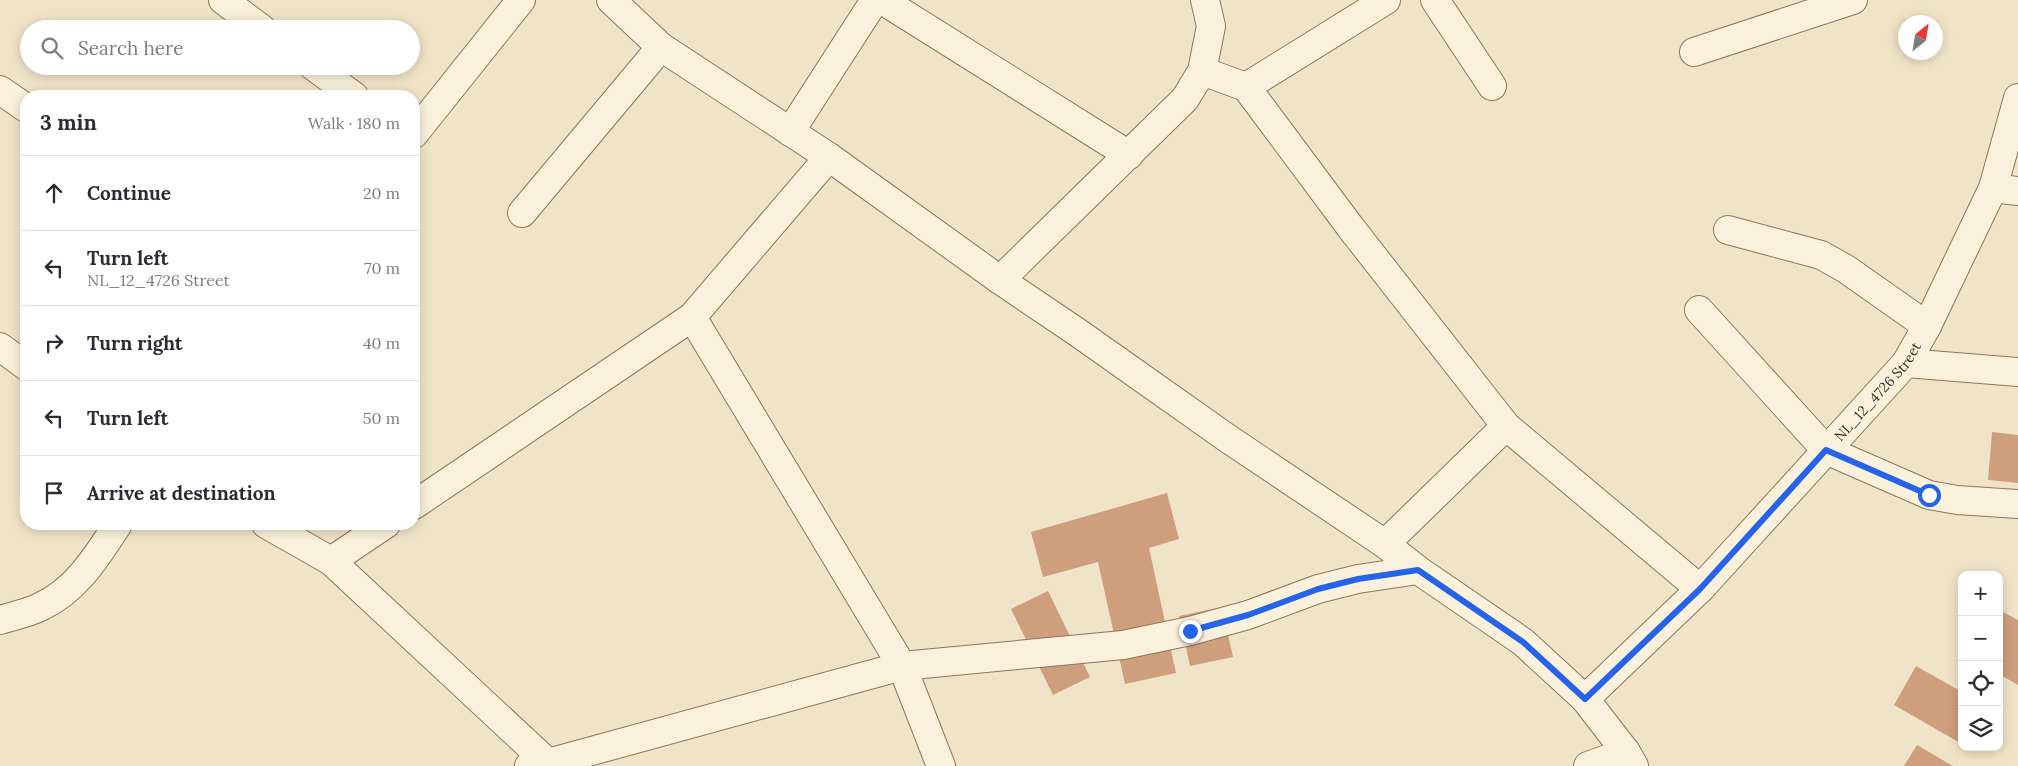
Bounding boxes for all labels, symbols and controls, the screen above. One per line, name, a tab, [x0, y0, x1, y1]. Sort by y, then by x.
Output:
north arrow	[1898, 15, 1943, 60]
search box	[20, 20, 420, 75]
icon: search	[38, 34, 66, 62]
text: Search here	[78, 36, 184, 60]
text: 3 min	[40, 109, 97, 136]
text: Walk · 180 m	[308, 113, 400, 133]
icon: ahead	[40, 179, 68, 207]
text: Continue	[87, 181, 171, 205]
text: 20 m	[363, 183, 400, 203]
text: Turn left	[87, 246, 168, 270]
icon: left	[40, 254, 68, 282]
text: 70 m	[364, 258, 400, 278]
text: NL_12_4726 Street	[87, 270, 230, 290]
icon: right	[40, 329, 68, 357]
text: Turn right	[87, 331, 183, 355]
text: 40 m	[363, 333, 400, 353]
street label: NL_12_4726 Street	[1830, 338, 1925, 445]
icon: left	[40, 404, 68, 432]
text: Turn left	[87, 406, 168, 430]
text: 50 m	[363, 408, 400, 428]
icon: arrive	[40, 479, 68, 507]
text: Arrive at destination	[87, 481, 276, 505]
route start	[1918, 484, 1941, 507]
map controls	[1958, 571, 2003, 751]
button: +	[1958, 571, 2003, 616]
button: −	[1958, 616, 2003, 661]
route end	[1179, 620, 1202, 643]
button: locate	[1958, 661, 2003, 706]
button: layers	[1958, 706, 2003, 751]

